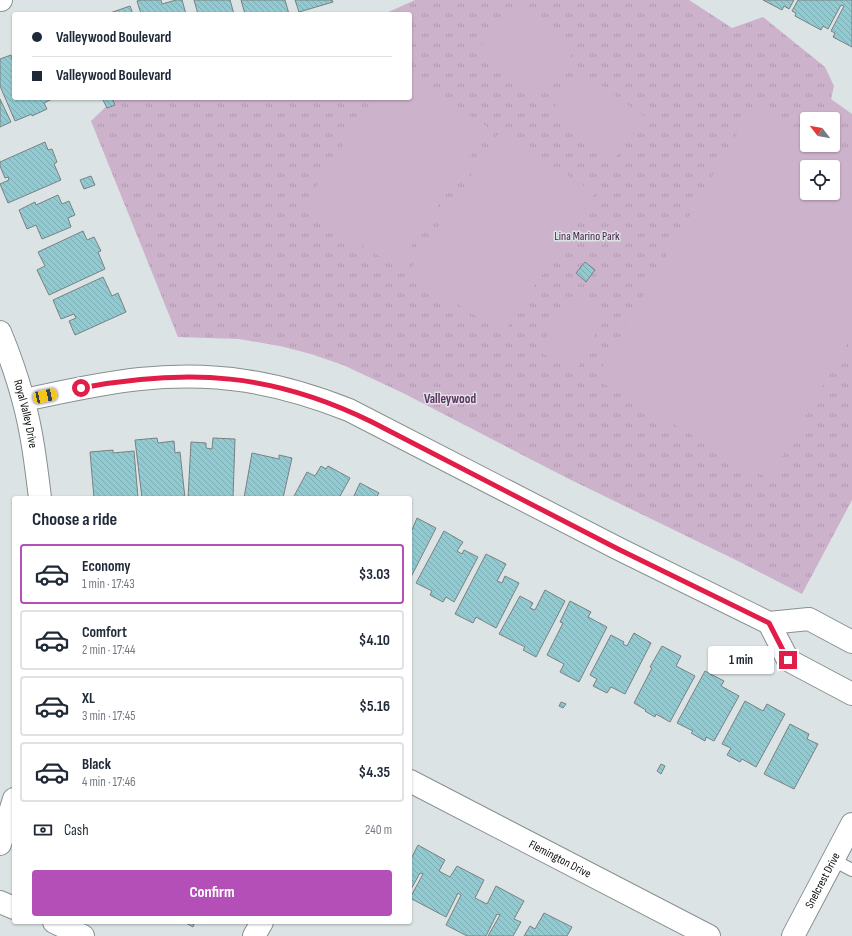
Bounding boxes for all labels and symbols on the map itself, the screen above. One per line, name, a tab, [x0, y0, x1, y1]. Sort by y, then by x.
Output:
north arrow	[800, 112, 840, 152]
park label: Lina Marino Park	[554, 229, 620, 244]
street label: Royal Valley Drive	[10, 378, 40, 449]
route start	[72, 379, 90, 397]
car	[32, 388, 58, 404]
district label: Valleywood	[424, 391, 476, 407]
callout: 1 min	[708, 646, 774, 674]
route end	[779, 651, 797, 669]
street label: Flemington Drive	[526, 837, 594, 882]
street label: Snelcrest Drive	[802, 850, 844, 911]

